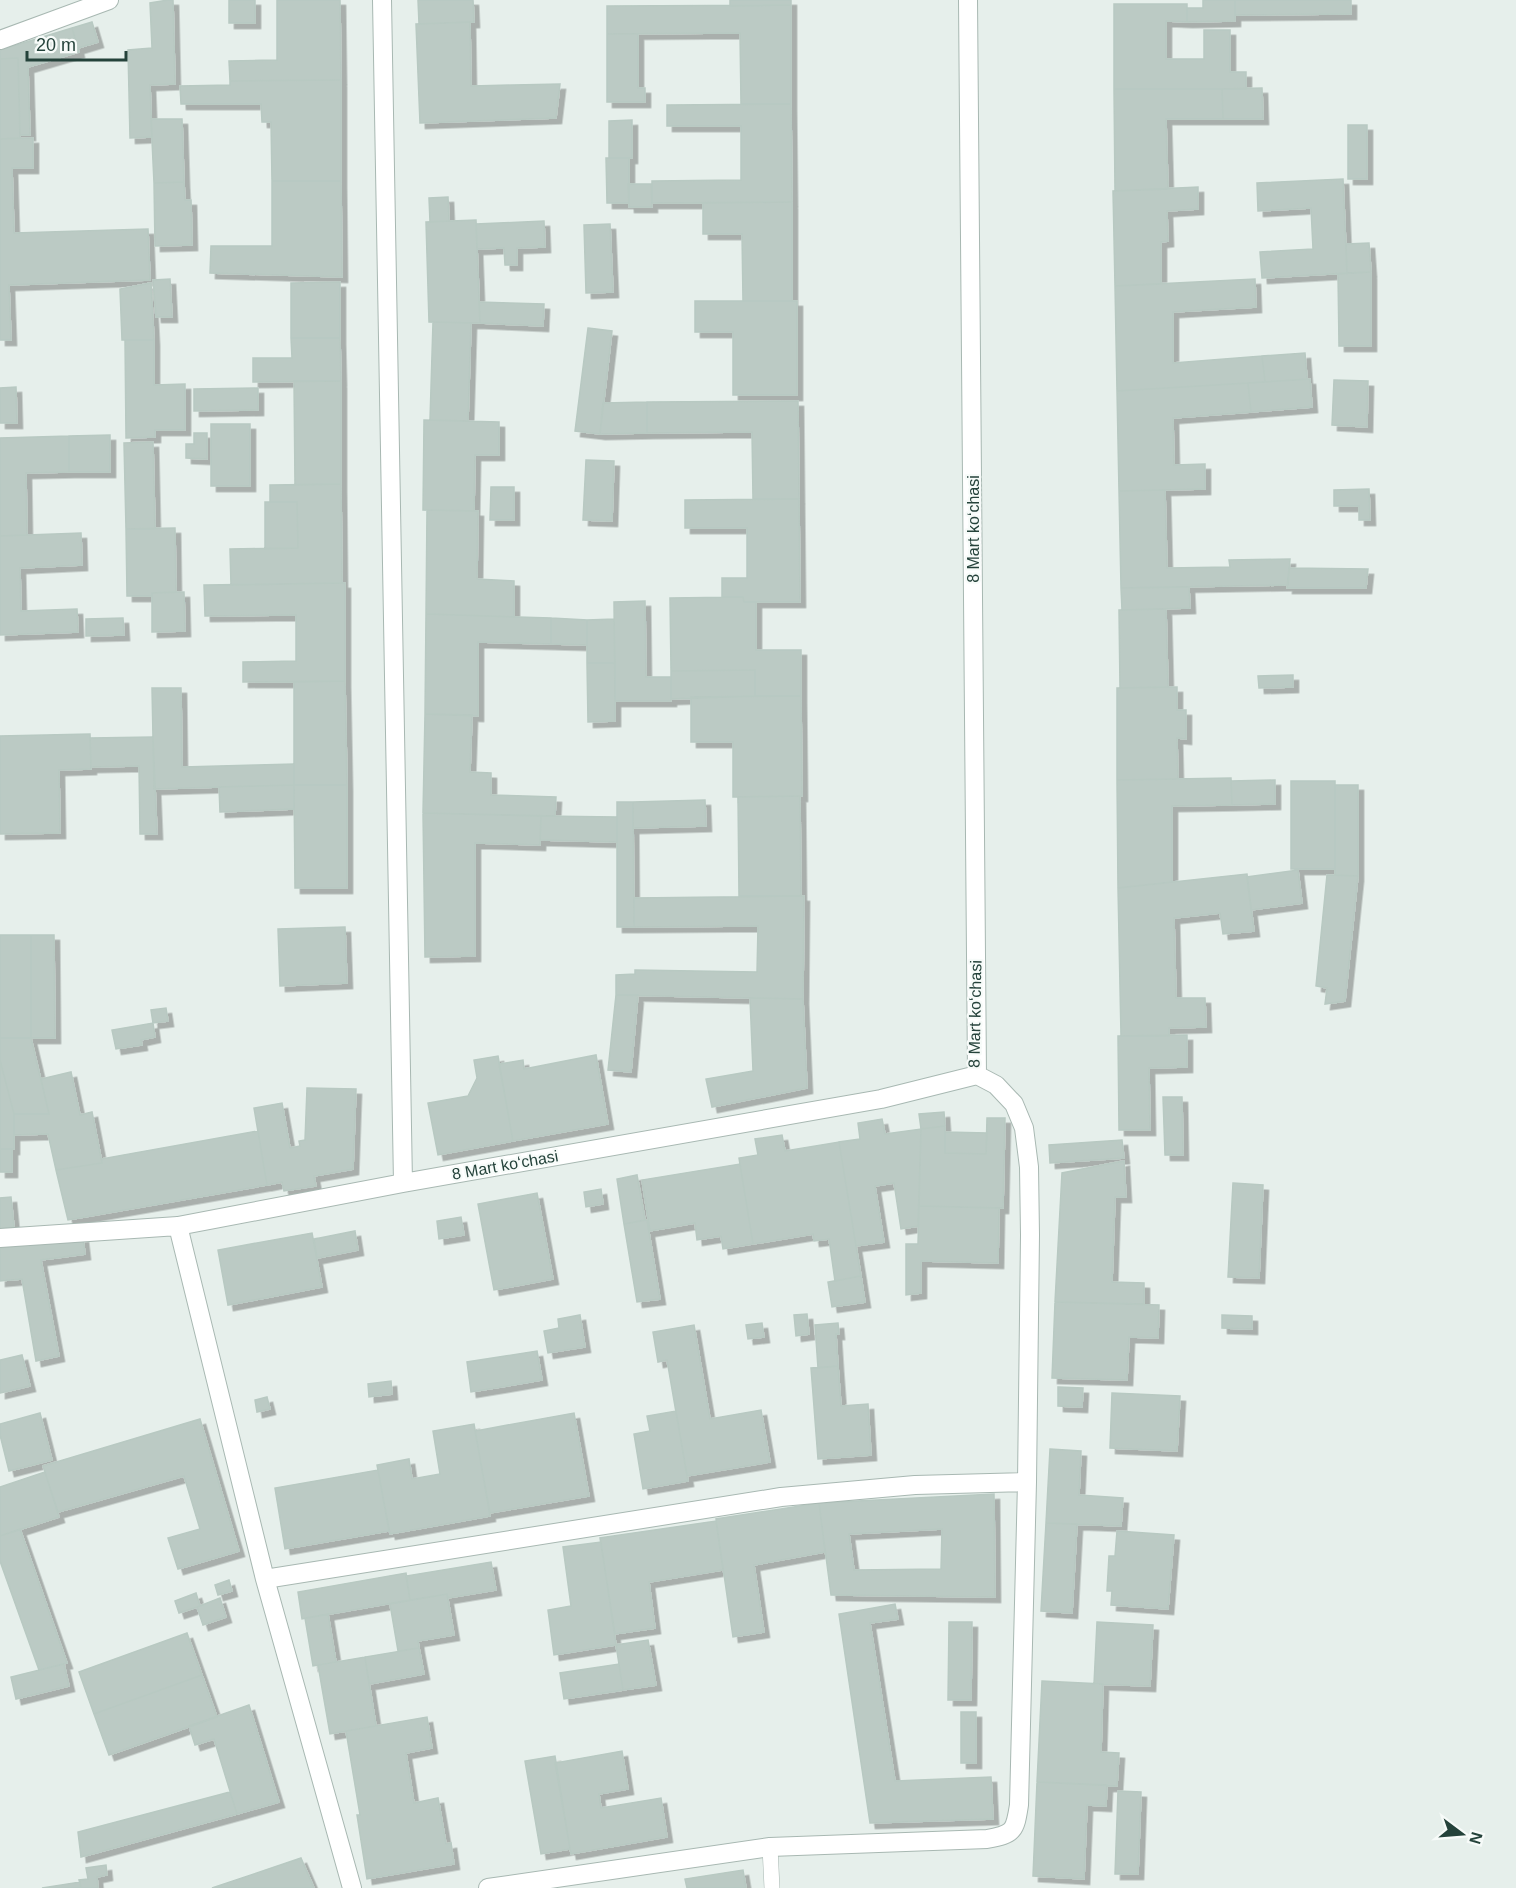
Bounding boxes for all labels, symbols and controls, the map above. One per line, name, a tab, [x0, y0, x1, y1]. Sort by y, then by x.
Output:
scale bar	[27, 24, 126, 62]
text: 20 m	[36, 35, 76, 55]
street label: 8 Mart koʻchasi	[965, 475, 982, 583]
street label: 8 Mart koʻchasi	[966, 960, 984, 1068]
street label: 8 Mart koʻchasi	[451, 1147, 559, 1183]
north arrow	[1432, 1804, 1492, 1864]
text: N	[1466, 1830, 1486, 1846]

